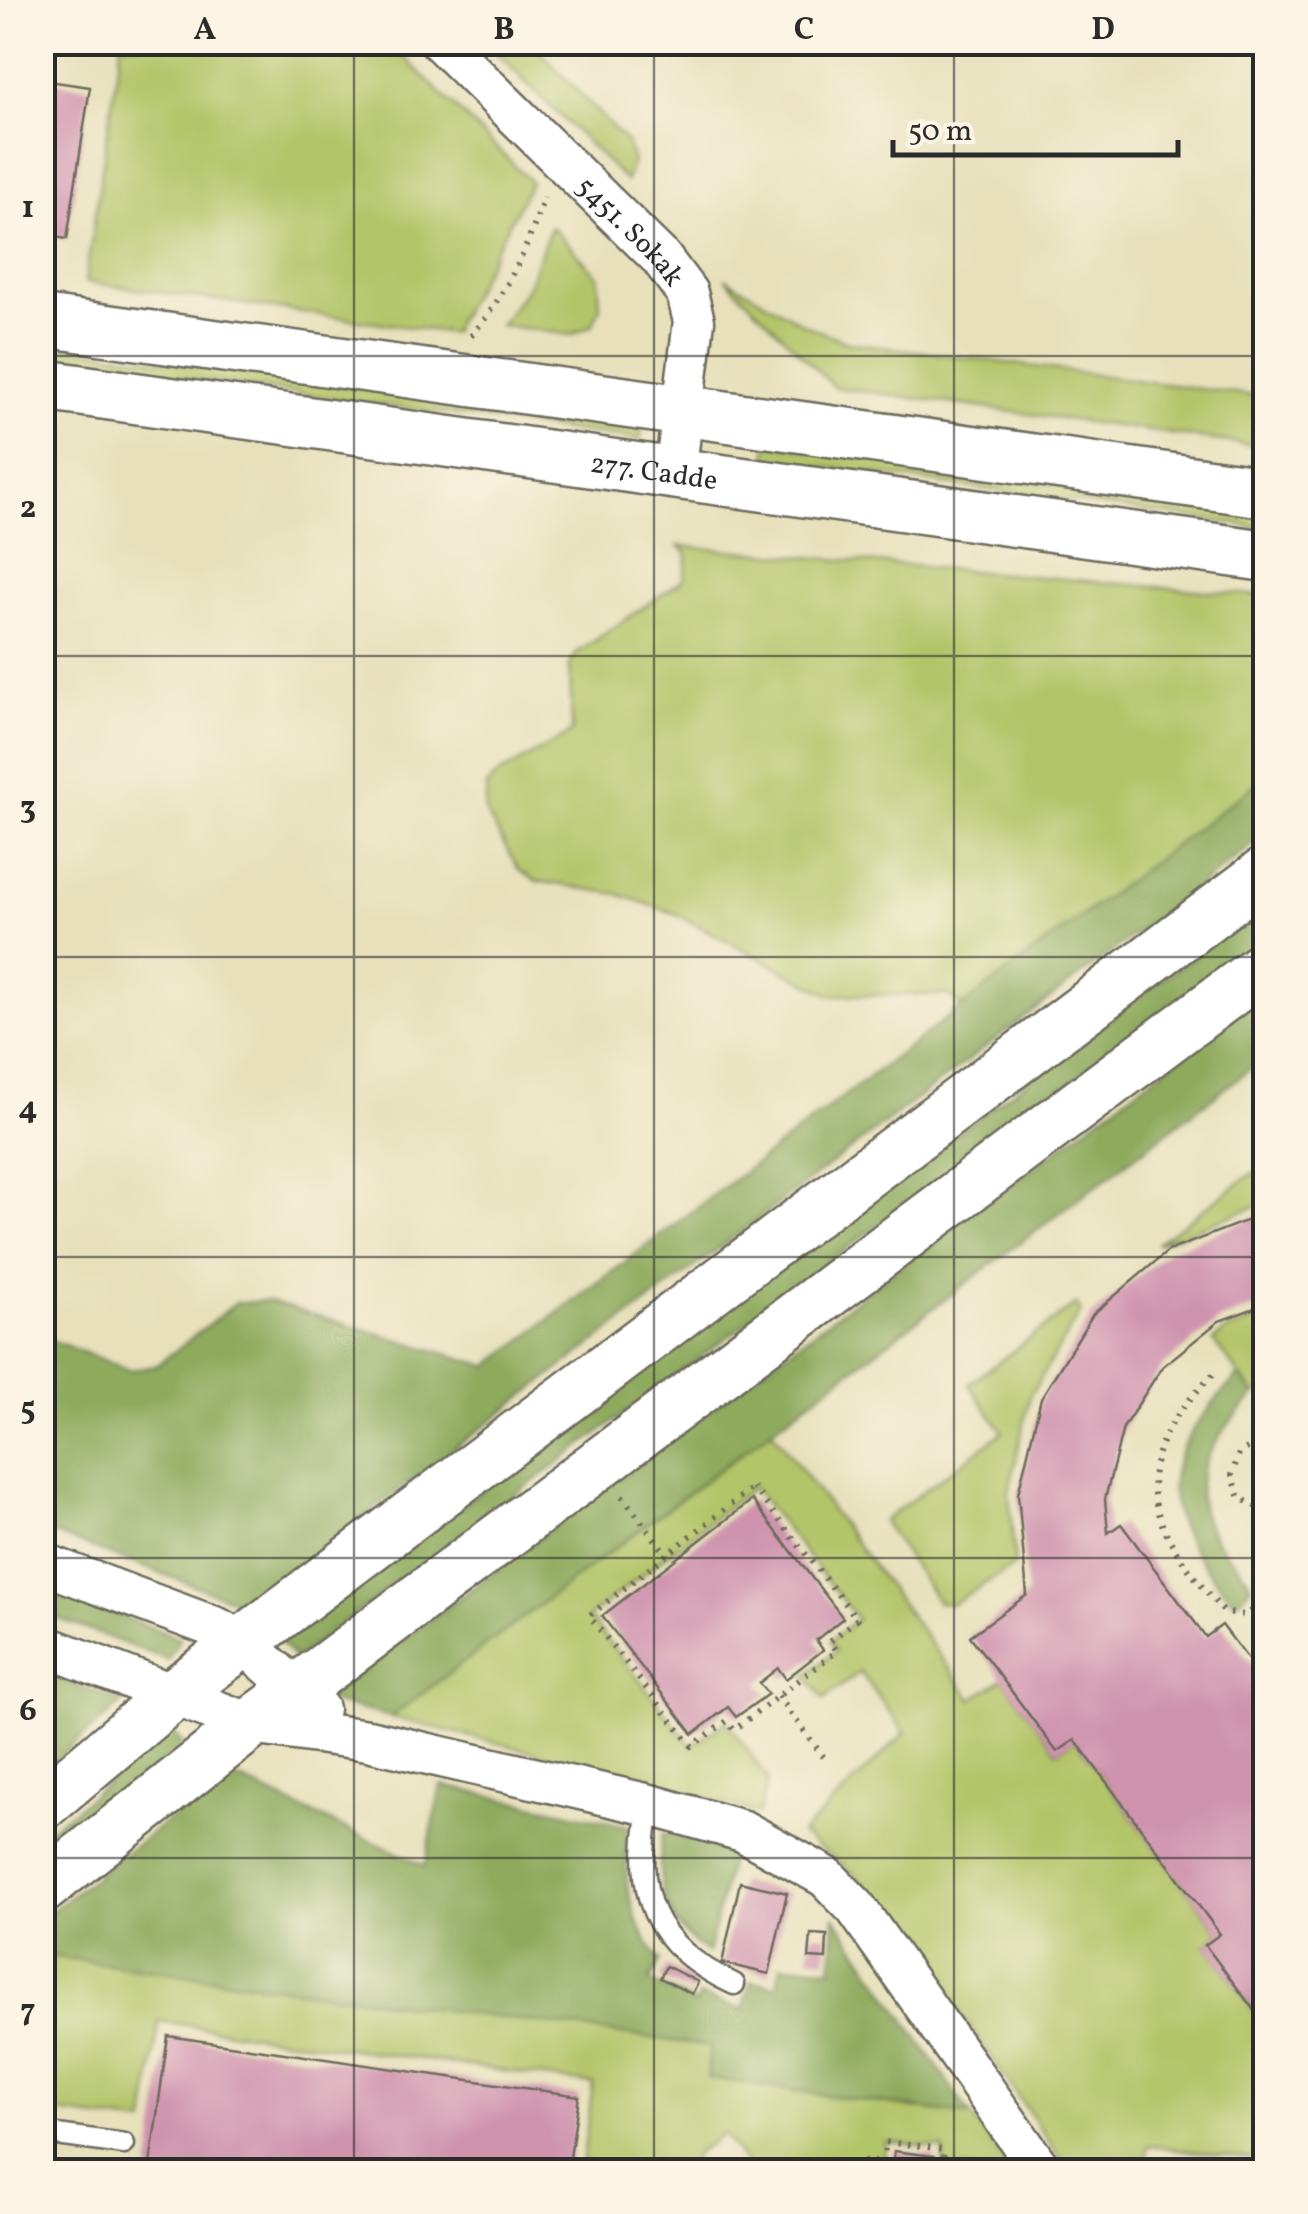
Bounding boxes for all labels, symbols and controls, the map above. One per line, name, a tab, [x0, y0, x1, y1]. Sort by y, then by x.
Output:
text: A	[194, 9, 217, 53]
text: B	[493, 9, 515, 53]
text: C	[794, 9, 814, 53]
text: D	[1091, 9, 1115, 53]
scale bar	[893, 95, 1178, 157]
text: 50 m	[908, 111, 972, 153]
street label: 5451. Sokak	[567, 168, 692, 295]
text: 1	[22, 187, 34, 231]
street label: 277. Cadde	[588, 445, 720, 501]
text: 2	[20, 487, 36, 531]
text: 3	[20, 788, 36, 832]
text: 4	[18, 1088, 38, 1132]
text: 5	[20, 1389, 36, 1433]
text: 6	[19, 1690, 37, 1734]
text: 7	[20, 1990, 36, 2034]

